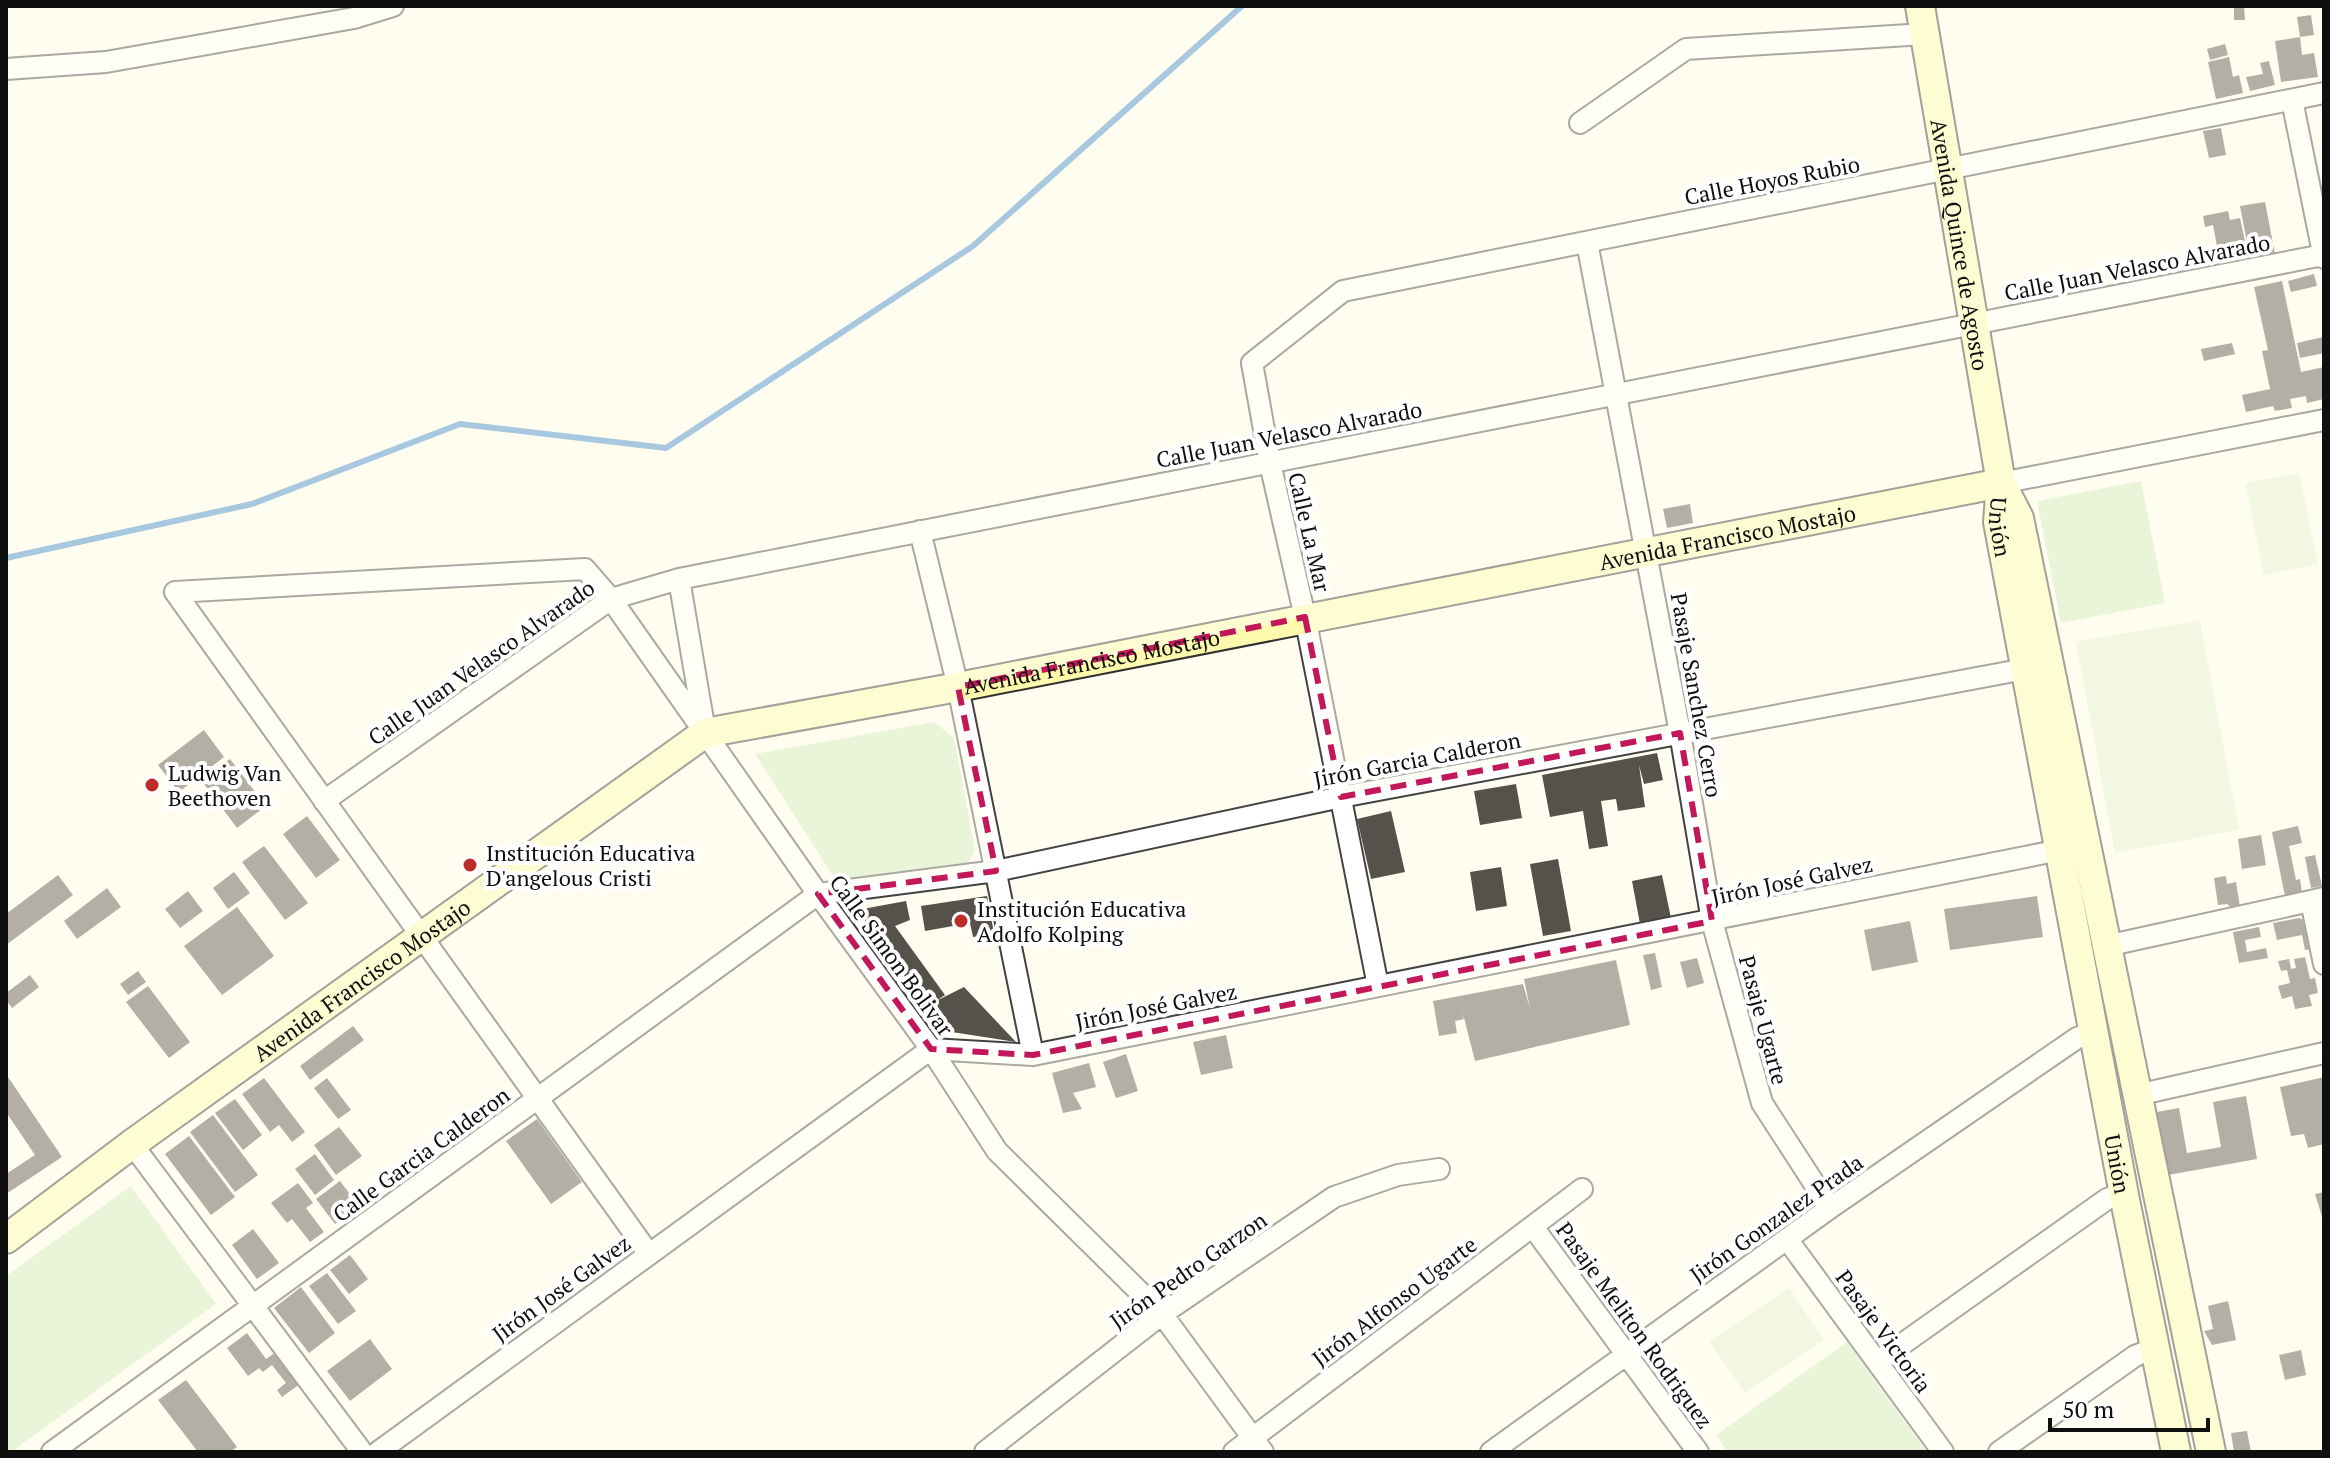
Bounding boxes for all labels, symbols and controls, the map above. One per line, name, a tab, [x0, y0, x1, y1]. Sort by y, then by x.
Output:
street label: Avenida Quince de Agosto	[1925, 117, 1996, 373]
street label: Calle Hoyos Rubio	[1682, 149, 1862, 211]
street label: Calle Juan Velasco Alvarado	[2002, 227, 2272, 307]
street label: Calle Juan Velasco Alvarado	[1154, 394, 1424, 474]
street label: Calle La Mar	[1282, 469, 1338, 595]
street label: Unión	[1983, 496, 2019, 559]
street label: Avenida Francisco Mostajo	[1597, 497, 1858, 576]
street label: Calle Juan Velasco Alvarado	[362, 573, 600, 751]
street label: Pasaje Sanchez Cerro	[1665, 590, 1729, 800]
street label: Avenida Francisco Mostajo	[961, 622, 1222, 700]
street label: Jirón Garcia Calderon	[1311, 725, 1523, 793]
place label: Ludwig Van Beethoven	[168, 758, 281, 812]
marker: Ludwig Van Beethoven	[143, 776, 161, 794]
place label: Institución Educativa D'angelous Cristi	[486, 838, 695, 892]
street label: Jirón José Galvez	[1709, 849, 1875, 911]
marker: Institución Educativa D'angelous Cristi	[461, 856, 479, 874]
street label: Calle Simon Bolivar	[824, 869, 961, 1042]
street label: Avenida Francisco Mostajo	[247, 892, 476, 1067]
place label: Institución Educativa Adolfo Kolping	[977, 894, 1186, 948]
marker: Institución Educativa Adolfo Kolping	[952, 912, 970, 930]
street label: Pasaje Ugarte	[1733, 952, 1795, 1088]
street label: Jirón José Galvez	[1073, 976, 1239, 1036]
street label: Calle Garcia Calderon	[327, 1080, 515, 1228]
street label: Unión	[2098, 1132, 2138, 1196]
street label: Jirón Gonzalez Prada	[1684, 1147, 1868, 1289]
street label: Jirón Pedro Garzon	[1104, 1205, 1272, 1335]
street label: Pasaje Meliton Rodriguez	[1550, 1216, 1720, 1434]
street label: Jirón José Galvez	[486, 1228, 636, 1348]
street label: Jirón Alfonso Ugarte	[1306, 1230, 1482, 1372]
street label: Pasaje Victoria	[1830, 1264, 1938, 1398]
scale bar	[2050, 1382, 2208, 1432]
text: 50 m	[2062, 1393, 2114, 1425]

